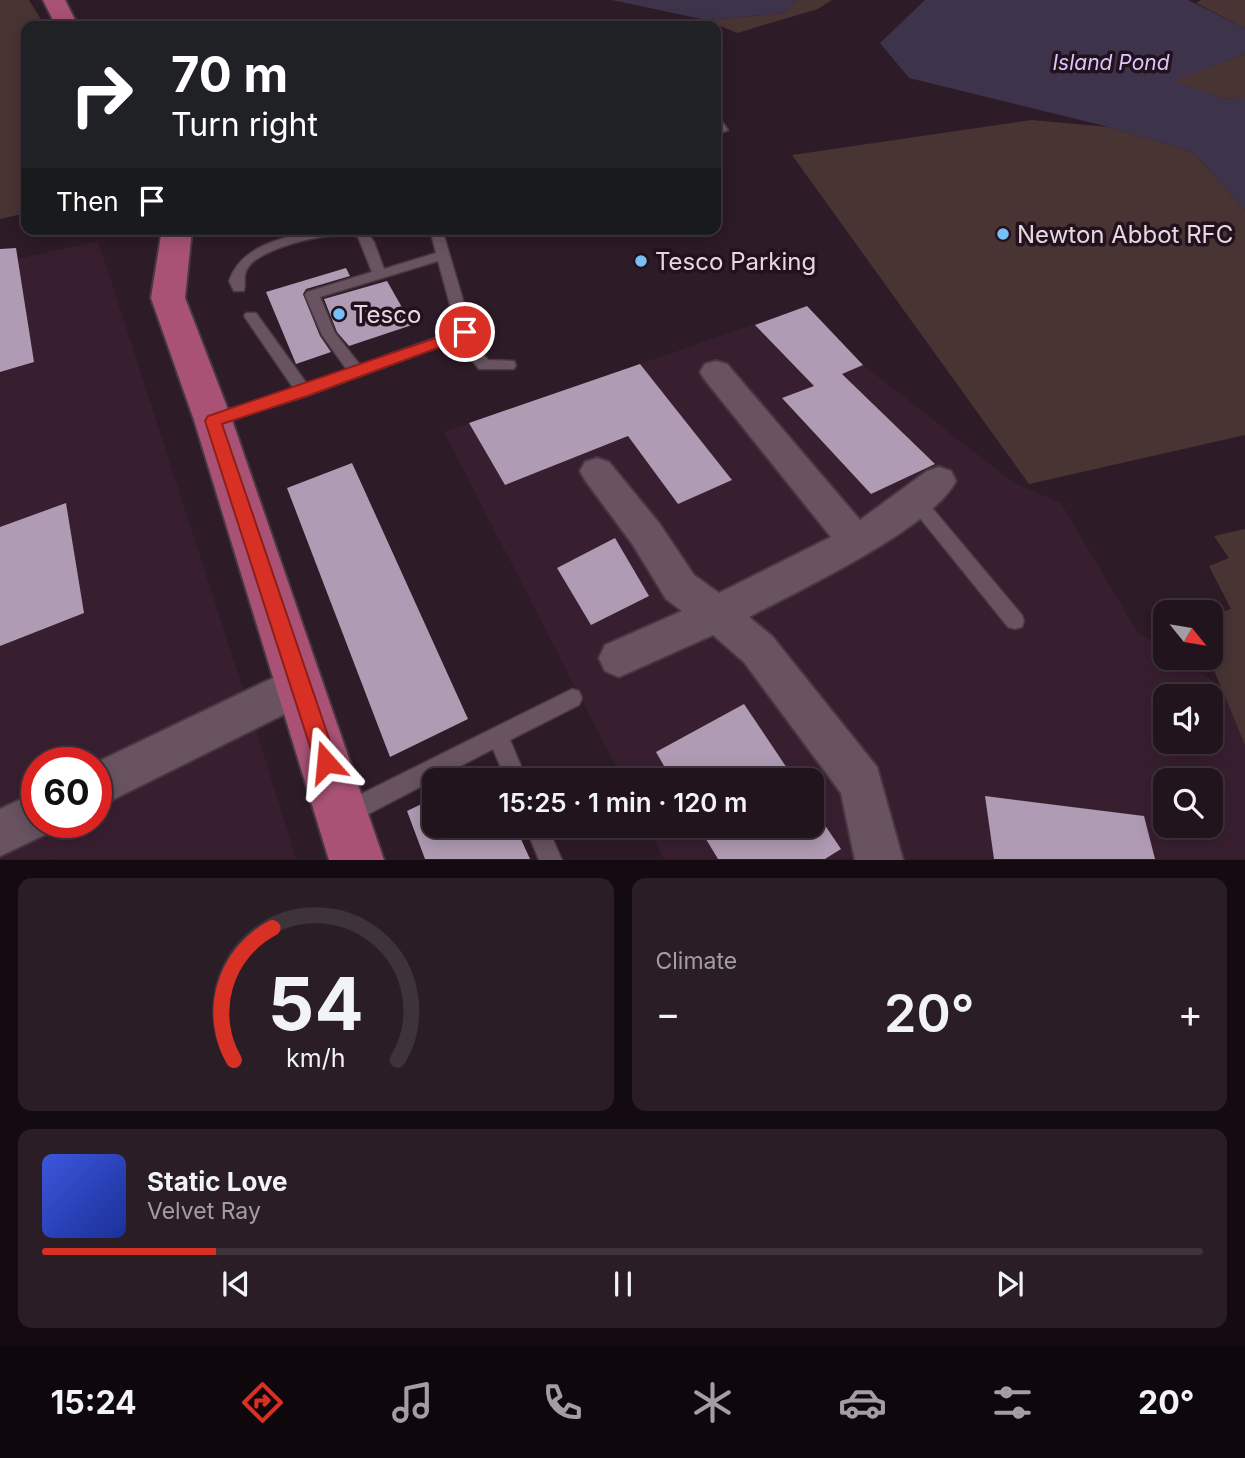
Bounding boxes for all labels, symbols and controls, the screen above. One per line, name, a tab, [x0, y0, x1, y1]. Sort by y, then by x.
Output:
text: 70 m	[171, 45, 288, 104]
icon: right	[56, 49, 147, 140]
water label: Island Pond	[1052, 50, 1170, 75]
text: Turn right	[171, 105, 318, 144]
icon: arrive	[133, 182, 171, 220]
text: Then	[56, 186, 119, 217]
place label: Newton Abbot RFC	[1017, 220, 1233, 249]
marker: Newton Abbot RFC	[995, 226, 1011, 242]
place label: Tesco Parking	[655, 247, 816, 276]
marker: Tesco Parking	[633, 253, 649, 269]
place label: Tesco	[353, 300, 421, 329]
pin	[435, 302, 495, 362]
marker: Tesco	[331, 306, 347, 322]
icon: arrive	[446, 313, 484, 351]
north arrow	[1153, 600, 1223, 670]
map controls	[1153, 600, 1223, 838]
button: sound	[1153, 684, 1223, 754]
position arrow	[289, 725, 363, 799]
speed limit sign: 60	[21, 747, 112, 838]
button: search	[1153, 768, 1223, 838]
text: 15:25 · 1 min · 120 m	[499, 787, 747, 818]
text: Climate	[656, 947, 737, 975]
text: 54	[268, 960, 364, 1049]
text: 20°	[884, 982, 975, 1045]
text: −	[656, 990, 681, 1036]
text: +	[1178, 990, 1203, 1036]
text: km/h	[286, 1043, 345, 1073]
text: Static Love	[147, 1166, 288, 1197]
text: Velvet Ray	[147, 1197, 261, 1225]
icon: previous	[217, 1265, 255, 1303]
icon: pause	[604, 1265, 642, 1303]
icon: next	[991, 1265, 1029, 1303]
icon: directions	[238, 1378, 287, 1427]
icon: music	[388, 1378, 437, 1427]
icon: phone	[538, 1378, 587, 1427]
icon: climate	[688, 1378, 737, 1427]
icon: car	[838, 1378, 887, 1427]
icon: filters	[988, 1378, 1037, 1427]
text: 15:24	[51, 1383, 137, 1422]
text: 20°	[1138, 1383, 1194, 1422]

